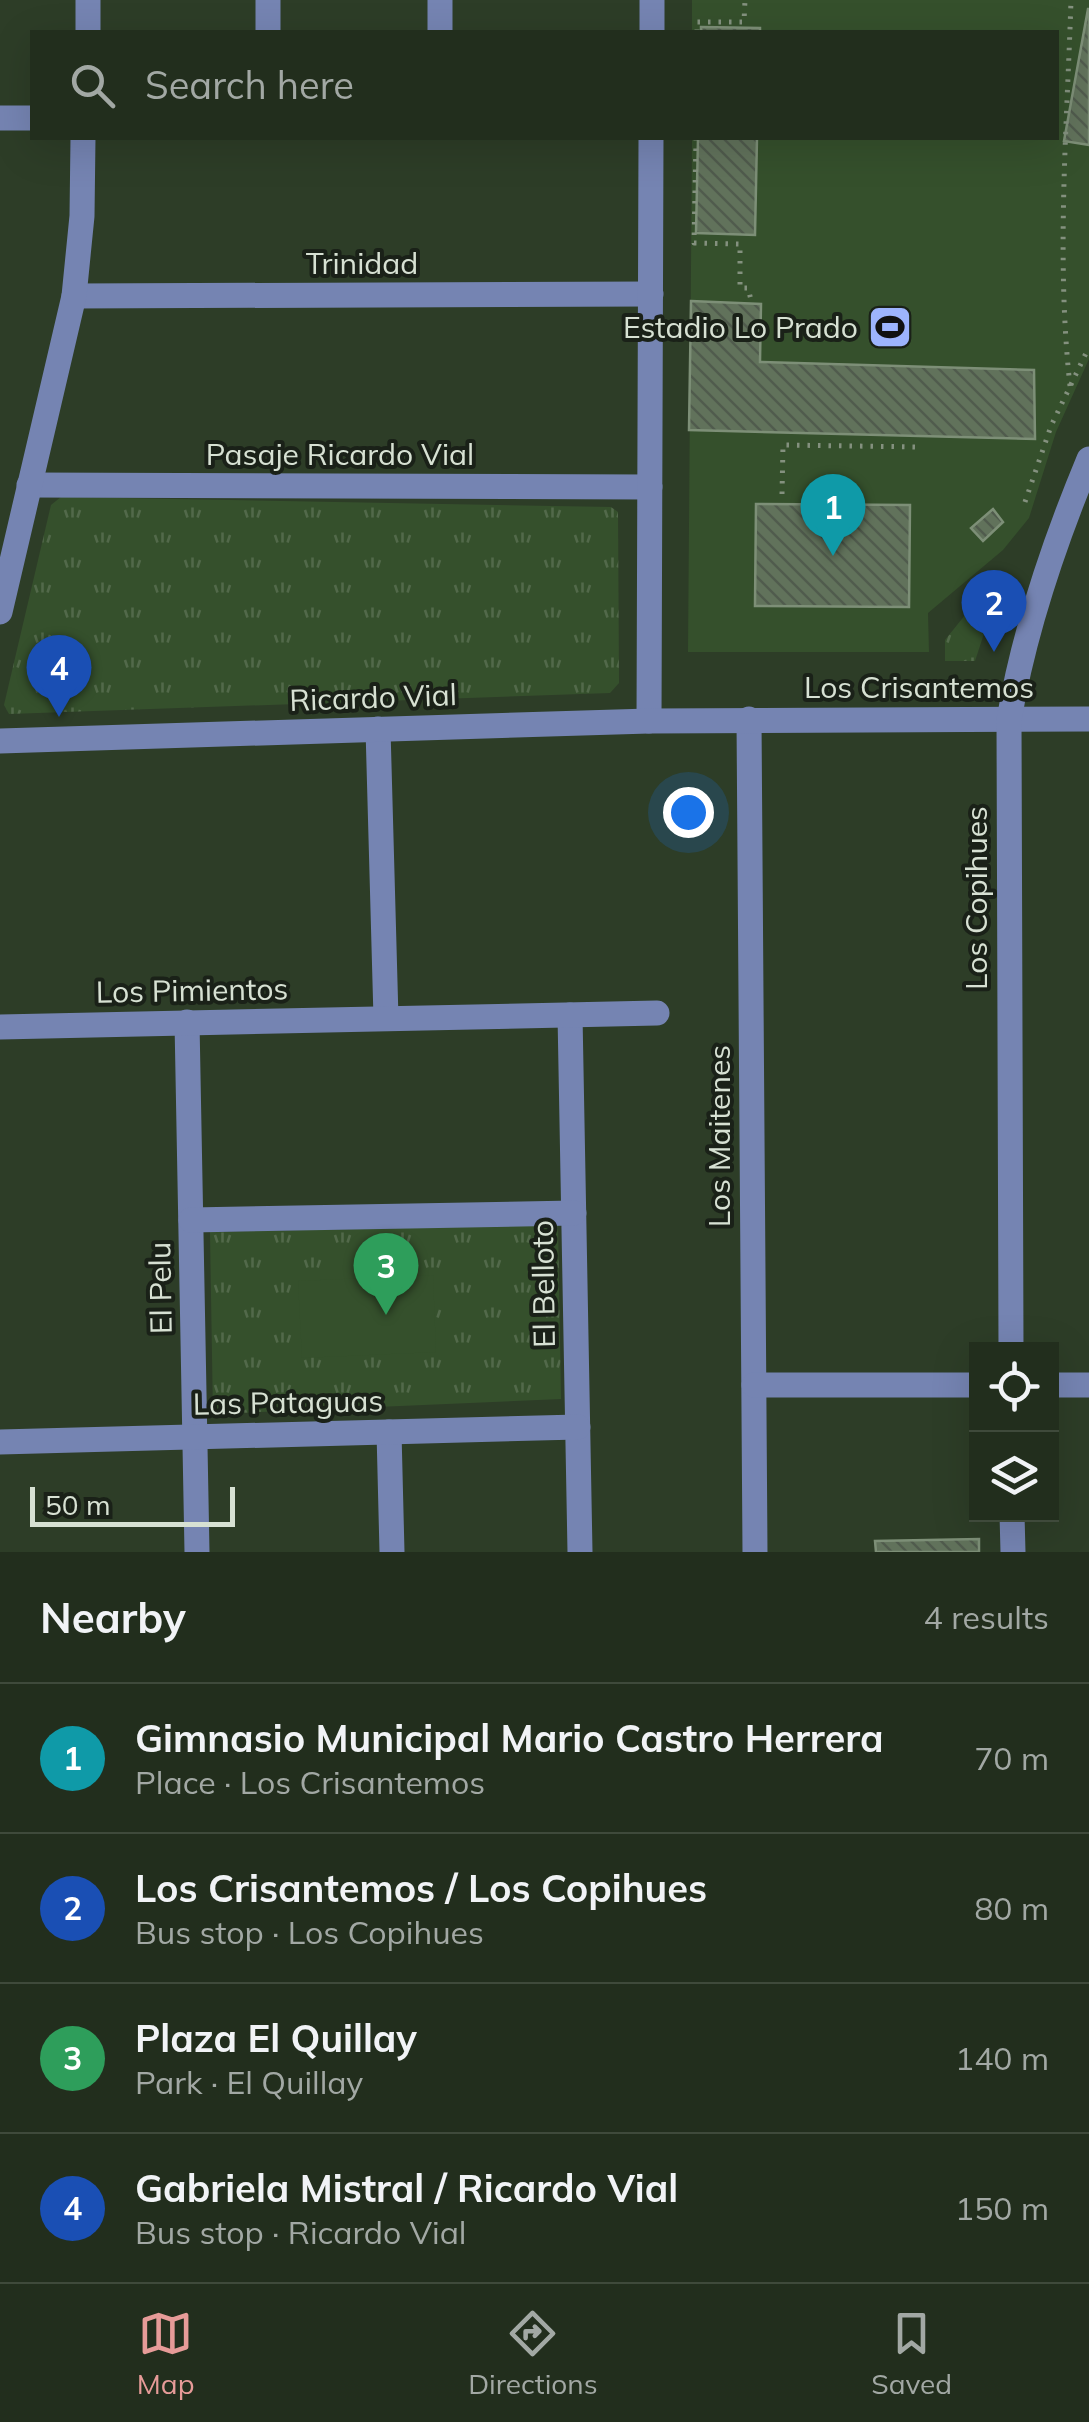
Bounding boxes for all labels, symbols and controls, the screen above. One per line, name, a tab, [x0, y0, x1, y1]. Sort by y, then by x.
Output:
search box	[30, 30, 1059, 140]
icon: search	[65, 58, 120, 113]
text: Search here	[145, 61, 354, 109]
street label: Trinidad	[306, 244, 418, 282]
sports icon: Estadio Lo Prado	[867, 304, 913, 350]
place label: Estadio Lo Prado	[623, 308, 858, 346]
street label: Pasaje Ricardo Vial	[206, 435, 474, 473]
pin: 1	[800, 474, 866, 556]
pin: 2	[962, 570, 1026, 652]
pin: 4	[27, 634, 92, 717]
street label: Los Crisantemos	[804, 668, 1034, 706]
street label: Ricardo Vial	[289, 675, 457, 719]
your location	[663, 787, 714, 838]
street label: Los Copihues	[957, 806, 995, 990]
street label: Los Pimientos	[95, 969, 289, 1011]
street label: Los Maitenes	[700, 1045, 738, 1227]
street label: El Belloto	[523, 1220, 563, 1348]
pin: 3	[354, 1232, 418, 1315]
street label: El Pelu	[140, 1242, 180, 1334]
map controls	[969, 1342, 1059, 1522]
button: locate	[969, 1342, 1059, 1432]
street label: Las Pataguas	[192, 1381, 384, 1423]
button: layers	[969, 1432, 1059, 1522]
scale bar	[30, 1482, 235, 1526]
text: 50 m	[45, 1487, 111, 1522]
text: Nearby	[40, 1591, 186, 1644]
text: 4 results	[924, 1597, 1049, 1637]
text: Gimnasio Municipal Mario Castro Herrera	[135, 1714, 884, 1762]
text: 1	[63, 1738, 82, 1778]
text: 70 m	[974, 1738, 1049, 1778]
text: Place · Los Crisantemos	[135, 1762, 485, 1802]
text: Los Crisantemos / Los Copihues	[135, 1864, 707, 1912]
text: 2	[63, 1888, 82, 1928]
text: 80 m	[974, 1888, 1049, 1928]
text: Bus stop · Los Copihues	[135, 1912, 484, 1952]
text: Plaza El Quillay	[135, 2014, 417, 2062]
text: 3	[63, 2038, 82, 2078]
text: 140 m	[955, 2038, 1049, 2078]
text: Park · El Quillay	[135, 2062, 363, 2102]
text: Gabriela Mistral / Ricardo Vial	[135, 2164, 678, 2212]
text: 4	[63, 2188, 82, 2228]
text: 150 m	[955, 2188, 1049, 2228]
text: Bus stop · Ricardo Vial	[135, 2212, 466, 2252]
tab: Map	[137, 2306, 194, 2401]
tab: Directions	[468, 2306, 598, 2401]
tab: Saved	[871, 2306, 952, 2401]

